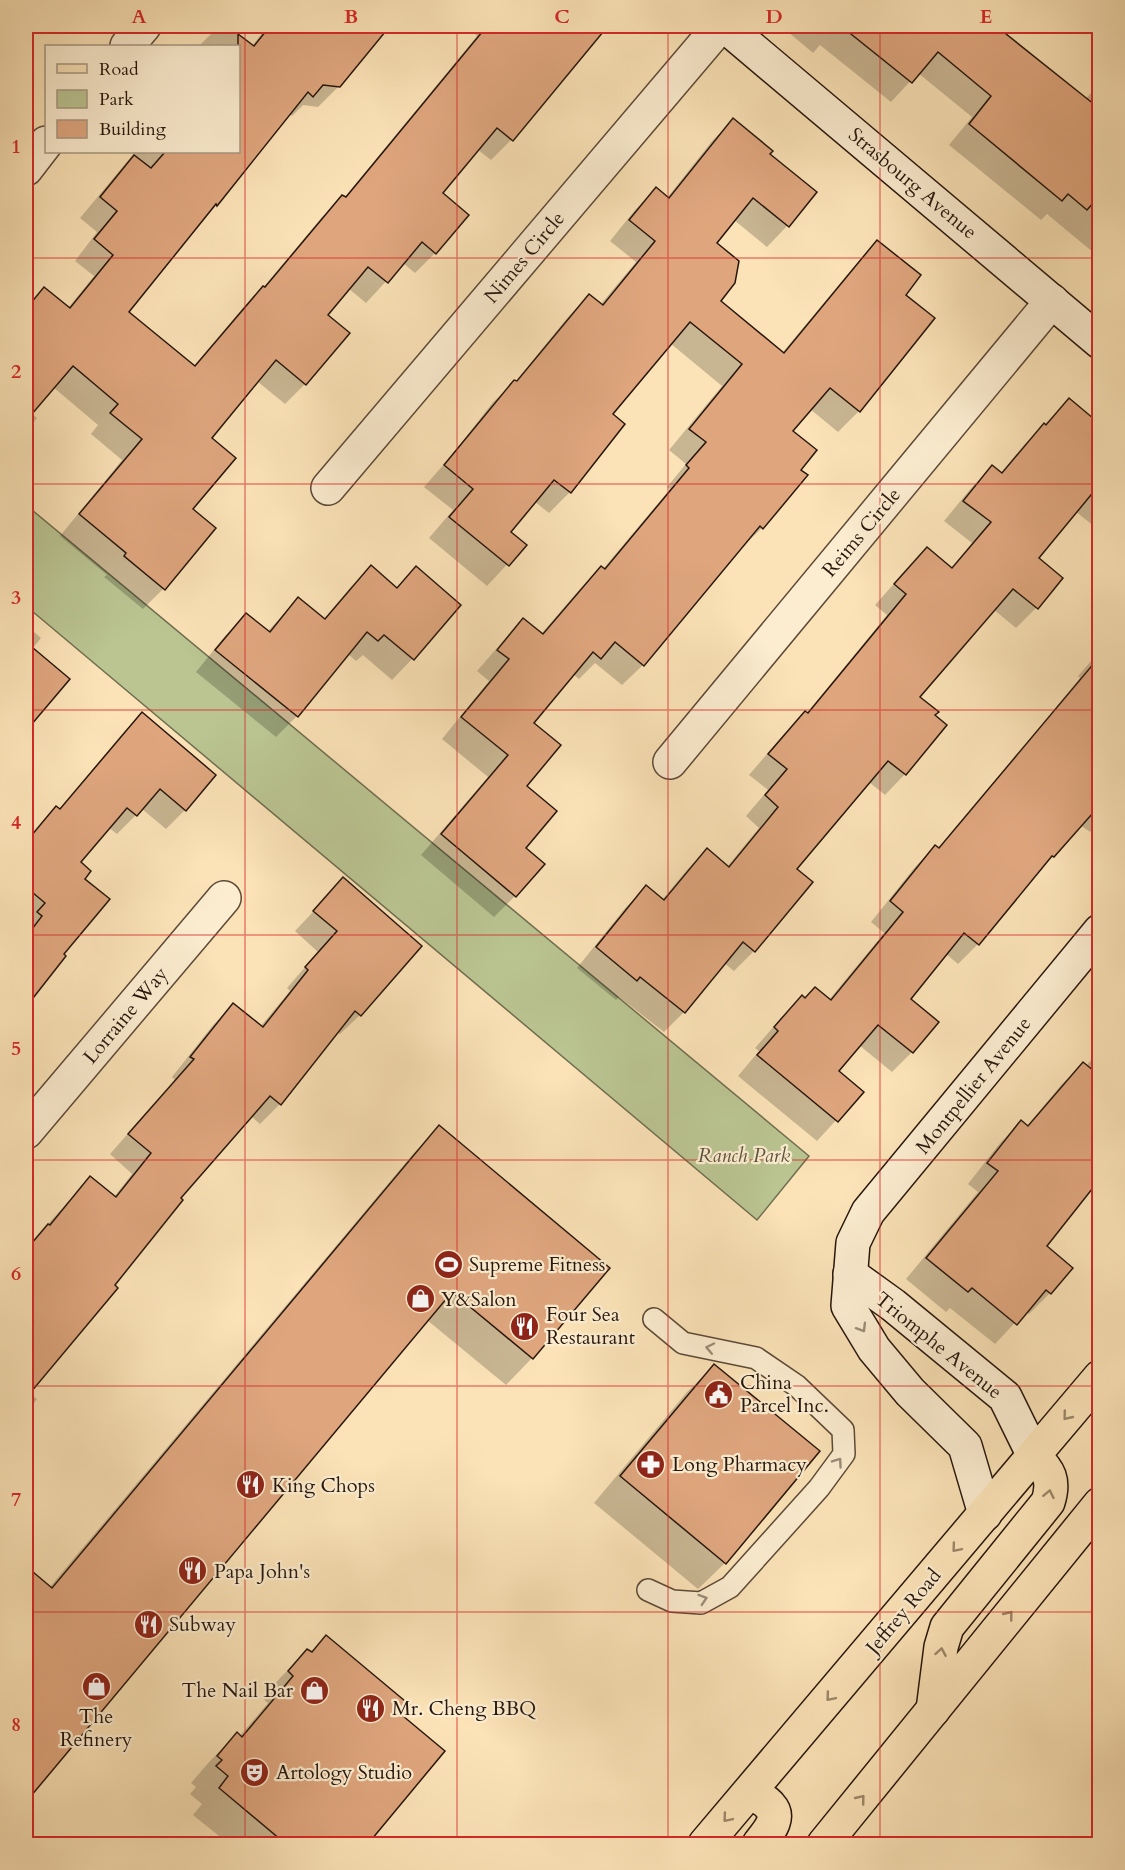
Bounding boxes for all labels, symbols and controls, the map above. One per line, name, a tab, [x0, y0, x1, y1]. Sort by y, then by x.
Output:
text: A	[131, 3, 147, 30]
text: B	[344, 3, 358, 30]
text: C	[554, 3, 570, 30]
text: D	[765, 3, 783, 30]
text: E	[980, 3, 992, 30]
legend	[45, 45, 240, 153]
text: Road	[99, 57, 139, 82]
text: Park	[99, 87, 134, 112]
text: Building	[99, 117, 167, 142]
street label: Strasbourg Avenue	[843, 122, 983, 245]
text: 1	[11, 133, 21, 160]
street label: Nimes Circle	[478, 206, 571, 309]
text: 2	[11, 358, 21, 385]
street label: Reims Circle	[816, 482, 907, 583]
text: 3	[11, 584, 21, 611]
text: 4	[11, 809, 21, 836]
street label: Lorraine Way	[77, 961, 174, 1070]
street label: Montpellier Avenue	[910, 1011, 1037, 1160]
text: 5	[11, 1035, 21, 1062]
park label: Ranch Park	[698, 1142, 790, 1169]
sports icon: Supreme Fitness	[432, 1248, 464, 1280]
place label: Supreme Fitness	[469, 1251, 606, 1278]
text: 6	[11, 1260, 21, 1287]
shop icon: Y&Salon	[404, 1283, 436, 1315]
place label: Y&Salon	[441, 1286, 517, 1313]
street label: Triomphe Avenue	[869, 1286, 1008, 1405]
place label: Four Sea Restaurant	[546, 1301, 636, 1351]
restaurant icon: Four Sea Restaurant	[509, 1310, 541, 1342]
one-way arrow	[854, 1322, 866, 1332]
one-way arrow	[705, 1342, 715, 1355]
place label: China Parcel Inc.	[740, 1369, 829, 1419]
public building icon: China Parcel Inc.	[703, 1378, 735, 1410]
one-way arrow	[1063, 1409, 1074, 1420]
pharmacy icon: Long Pharmacy	[635, 1448, 667, 1480]
place label: Long Pharmacy	[672, 1451, 807, 1478]
one-way arrow	[831, 1458, 842, 1469]
restaurant icon: King Chops	[235, 1469, 267, 1501]
place label: King Chops	[272, 1472, 375, 1499]
text: 7	[11, 1486, 21, 1513]
one-way arrow	[1042, 1489, 1055, 1499]
one-way arrow	[952, 1541, 963, 1552]
restaurant icon: Papa John's	[177, 1555, 209, 1587]
place label: Papa John's	[214, 1558, 310, 1585]
street label: Jeffrey Road	[858, 1562, 947, 1662]
one-way arrow	[697, 1594, 708, 1606]
restaurant icon: Subway	[132, 1608, 164, 1640]
place label: Subway	[169, 1611, 236, 1638]
one-way arrow	[1002, 1611, 1013, 1622]
one-way arrow	[934, 1647, 947, 1657]
shop icon: The Refinery	[80, 1670, 112, 1702]
shop icon: The Nail Bar	[298, 1674, 330, 1706]
place label: The Nail Bar	[182, 1677, 294, 1704]
one-way arrow	[826, 1690, 837, 1701]
restaurant icon: Mr. Cheng BBQ	[355, 1692, 387, 1724]
place label: Mr. Cheng BBQ	[392, 1695, 536, 1722]
place label: The Refinery	[60, 1703, 133, 1753]
text: 8	[11, 1711, 21, 1738]
theatre icon: Artology Studio	[239, 1756, 271, 1788]
place label: Artology Studio	[276, 1759, 412, 1786]
one-way arrow	[853, 1795, 864, 1806]
one-way arrow	[723, 1811, 734, 1822]

